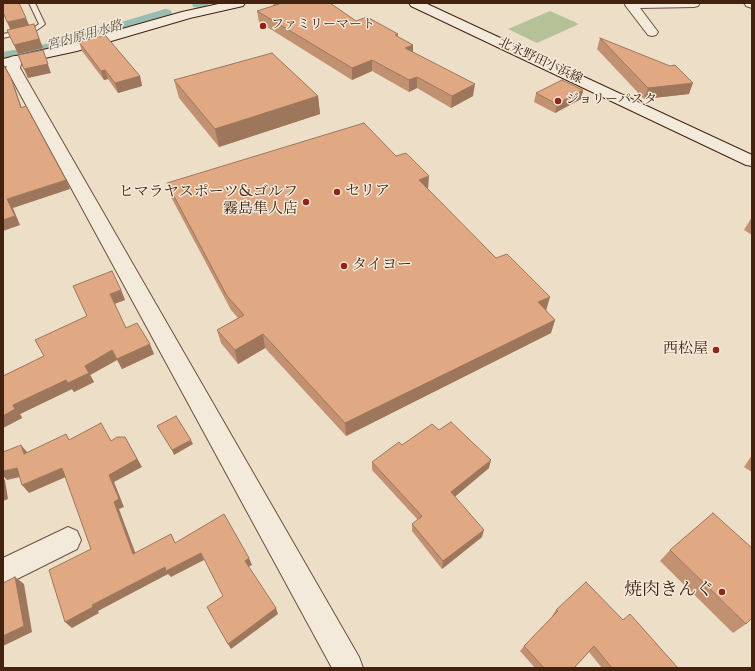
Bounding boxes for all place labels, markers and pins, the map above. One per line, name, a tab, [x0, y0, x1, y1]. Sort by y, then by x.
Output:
place label: ファミリーマート	[271, 18, 375, 34]
marker: ファミリーマート	[258, 21, 268, 31]
place label: ジョリーパスタ	[566, 93, 657, 109]
marker: ジョリーパスタ	[553, 96, 563, 106]
place label: セリア	[345, 183, 390, 201]
place label: ヒマラヤスポーツ&ゴルフ 霧島隼人店	[119, 184, 298, 219]
marker: セリア	[332, 187, 342, 197]
marker: ヒマラヤスポーツ&ゴルフ 霧島隼人店	[301, 197, 311, 207]
place label: タイヨー	[352, 257, 412, 275]
marker: タイヨー	[339, 261, 349, 271]
place label: 西松屋	[663, 341, 708, 359]
marker: 西松屋	[711, 345, 721, 355]
place label: 焼肉きんぐ	[624, 581, 714, 603]
marker: 焼肉きんぐ	[717, 587, 727, 597]

